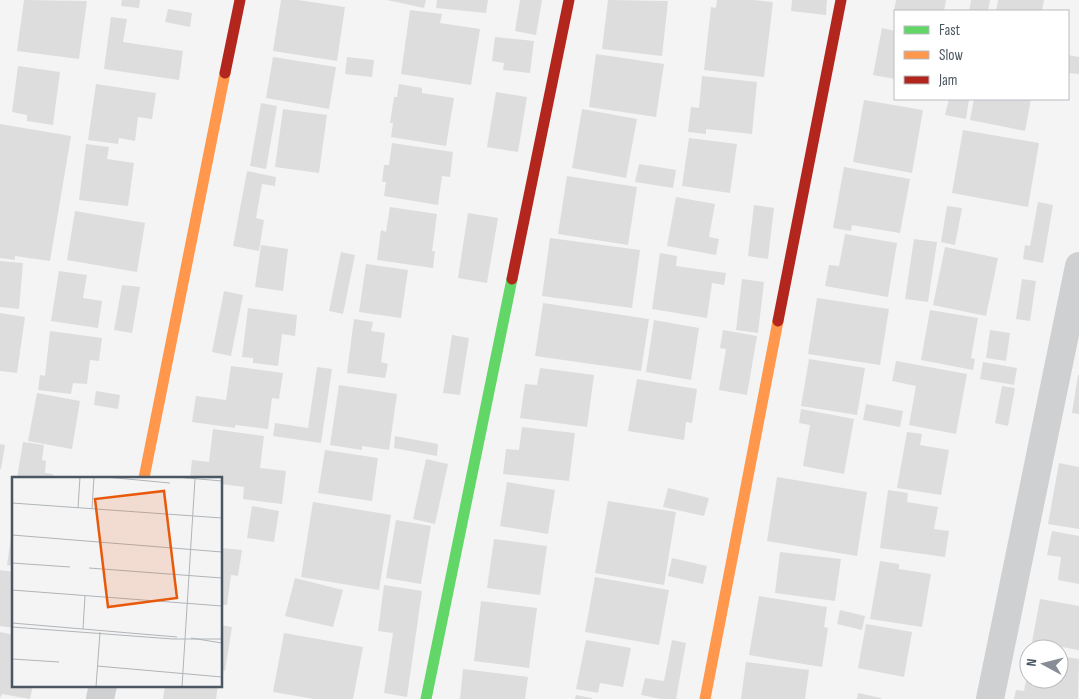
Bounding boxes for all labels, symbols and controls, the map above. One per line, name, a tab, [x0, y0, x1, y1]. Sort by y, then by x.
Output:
legend	[894, 10, 1069, 100]
text: Fast	[939, 21, 961, 40]
text: Slow	[939, 46, 963, 65]
text: Jam	[938, 71, 957, 90]
inset map	[12, 477, 222, 686]
north arrow	[1019, 639, 1069, 689]
text: N	[1023, 658, 1040, 667]

